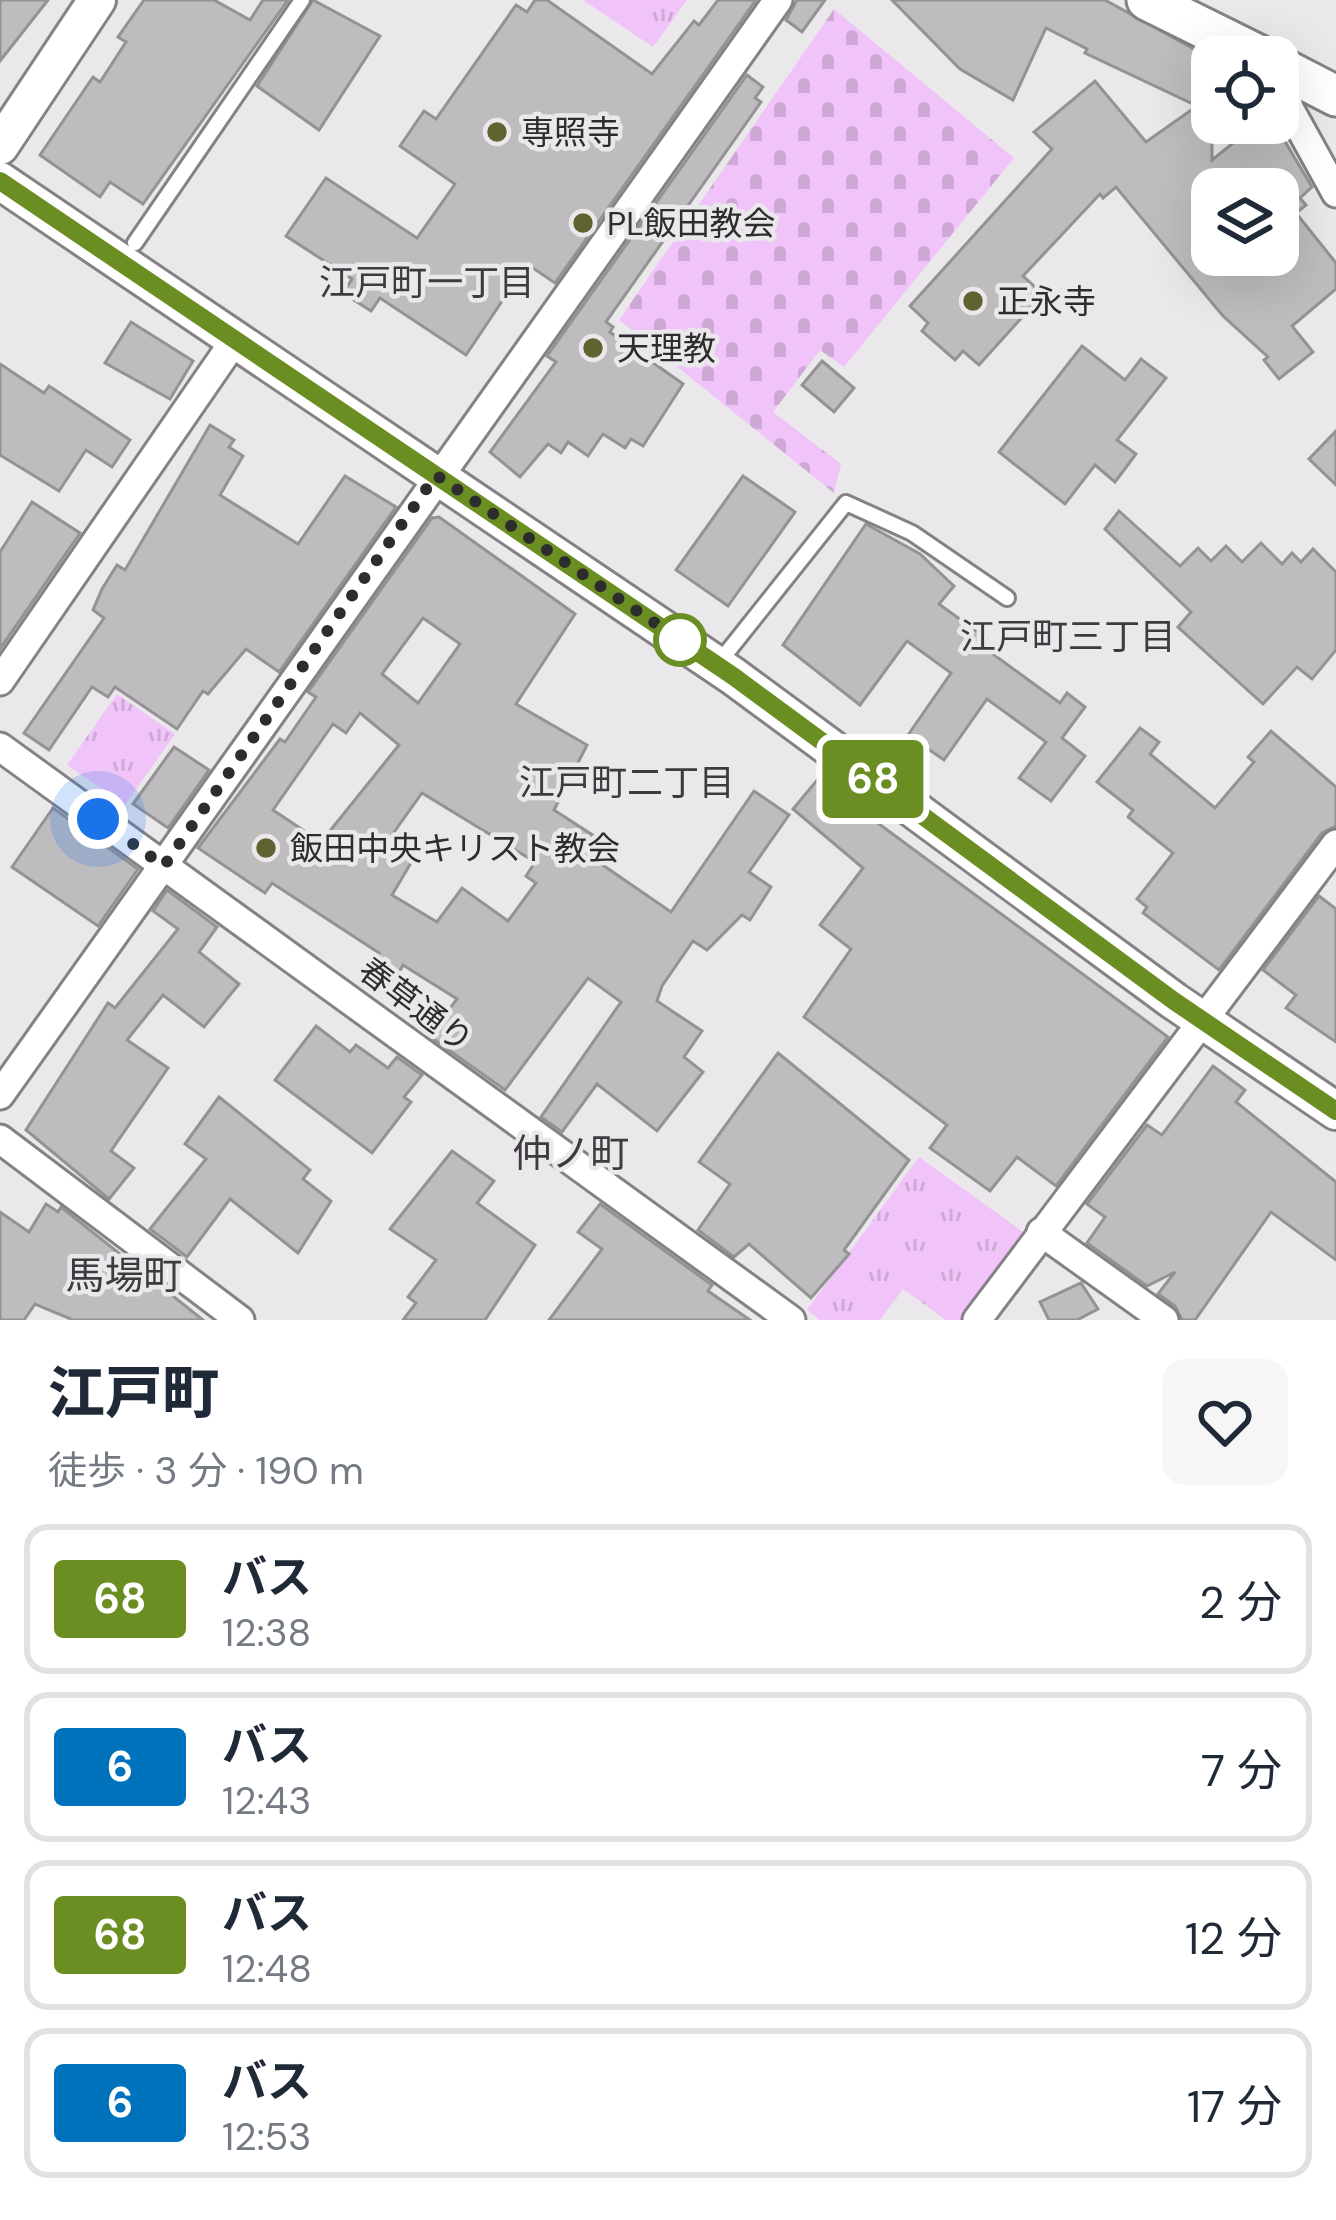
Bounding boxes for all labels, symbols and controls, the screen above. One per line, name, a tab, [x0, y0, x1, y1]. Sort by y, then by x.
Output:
map controls	[1191, 36, 1299, 276]
button: locate	[1191, 36, 1299, 144]
place label: 専照寺	[521, 111, 620, 154]
marker: 専照寺	[484, 119, 510, 145]
button: layers	[1191, 168, 1299, 276]
place label: PL飯田教会	[607, 202, 776, 245]
marker: PL飯田教会	[570, 210, 596, 236]
district label: 江戸町一丁目	[319, 259, 535, 306]
place label: 正永寺	[997, 280, 1096, 323]
marker: 正永寺	[960, 288, 986, 314]
place label: 天理教	[617, 327, 716, 370]
marker: 天理教	[580, 335, 606, 361]
district label: 江戸町三丁目	[960, 613, 1176, 660]
unlabelled marker	[655, 615, 705, 665]
line badge: 68	[819, 740, 927, 818]
text: 68	[846, 751, 900, 806]
district label: 江戸町二丁目	[519, 759, 735, 806]
your location	[68, 789, 128, 849]
place label: 飯田中央キリスト教会	[290, 827, 620, 870]
marker: 飯田中央キリスト教会	[253, 835, 279, 861]
street label: 春草通り	[350, 948, 482, 1062]
district label: 仲ノ町	[512, 1128, 630, 1179]
district label: 馬場町	[65, 1250, 183, 1301]
text: 江戸町	[48, 1356, 219, 1431]
button: heart	[1162, 1359, 1288, 1485]
text: 徒歩 · 3 分 · 190 m	[48, 1445, 364, 1496]
text: バス	[222, 1548, 312, 1607]
text: 68	[93, 1571, 147, 1626]
text: 2 分	[1199, 1573, 1282, 1632]
text: 12:38	[222, 1607, 311, 1658]
text: バス	[222, 1716, 312, 1775]
text: 6	[107, 1739, 133, 1794]
text: 7 分	[1201, 1741, 1282, 1800]
text: 12:43	[222, 1775, 311, 1826]
text: バス	[222, 1884, 312, 1943]
text: 68	[93, 1907, 147, 1962]
text: 12 分	[1185, 1909, 1282, 1968]
text: 12:48	[222, 1943, 312, 1994]
text: バス	[222, 2052, 312, 2111]
text: 6	[107, 2075, 133, 2130]
text: 17 分	[1187, 2077, 1282, 2136]
text: 12:53	[222, 2111, 311, 2162]

